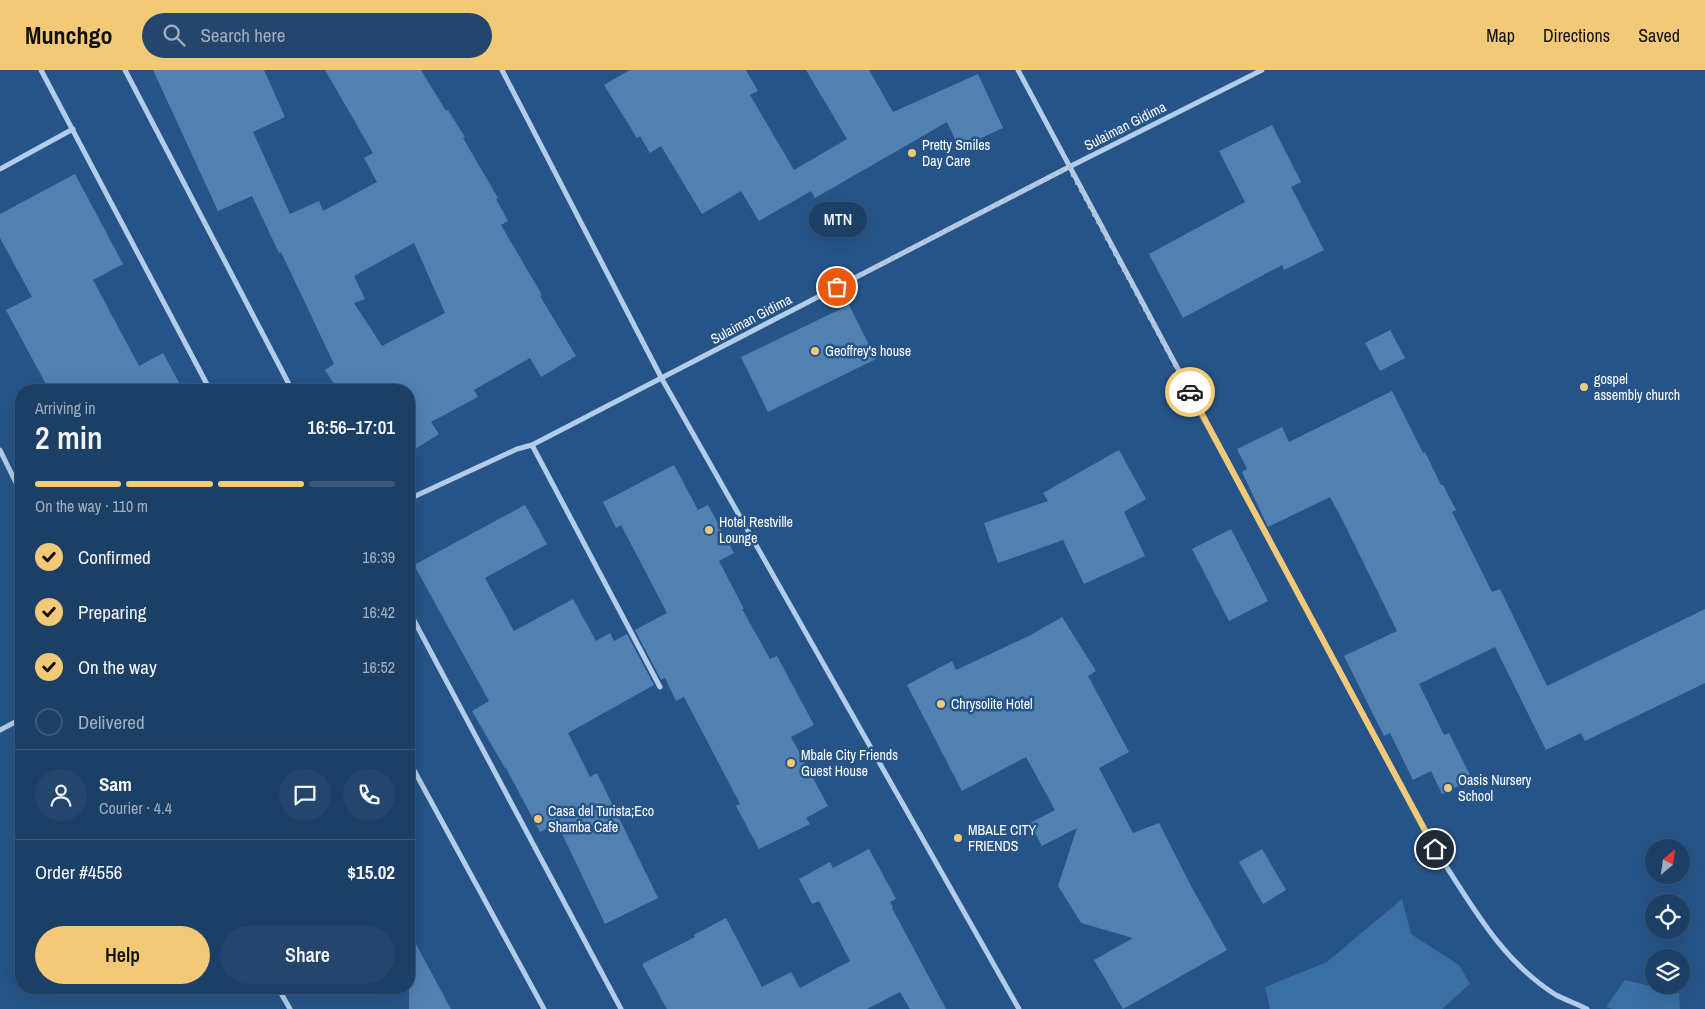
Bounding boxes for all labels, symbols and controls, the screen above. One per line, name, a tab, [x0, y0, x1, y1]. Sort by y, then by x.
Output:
search box	[142, 13, 492, 58]
text: Munchgo	[25, 19, 112, 51]
icon: search	[160, 21, 188, 49]
text: Search here	[200, 22, 285, 48]
text: Map	[1486, 23, 1515, 48]
text: Directions	[1543, 23, 1610, 48]
text: Saved	[1638, 23, 1680, 48]
street label: Sulaiman Gidima	[1081, 97, 1169, 154]
place label: Pretty Smiles Day Care	[922, 136, 991, 170]
marker: Pretty Smiles Day Care	[906, 147, 918, 159]
callout: MTN	[808, 202, 866, 237]
text: MTN	[824, 208, 852, 230]
pin	[816, 266, 858, 308]
icon: bag	[823, 273, 851, 301]
street label: Sulaiman Gidima	[707, 290, 795, 348]
place label: Geoffrey's house	[825, 342, 911, 360]
marker: Geoffrey's house	[809, 345, 821, 357]
courier	[1165, 367, 1215, 417]
place label: gospel assembly church	[1594, 370, 1680, 404]
icon: car	[1176, 378, 1204, 406]
marker: gospel assembly church	[1578, 381, 1590, 393]
text: Arriving in	[35, 397, 96, 419]
text: 16:56–17:01	[307, 414, 395, 440]
text: 2 min	[35, 416, 103, 459]
text: On the way · 110 m	[35, 495, 148, 517]
place label: Hotel Restville Lounge	[719, 513, 793, 547]
marker: Hotel Restville Lounge	[703, 524, 715, 536]
icon: check	[35, 543, 63, 571]
text: Confirmed	[78, 544, 151, 570]
text: 16:39	[362, 546, 395, 568]
icon: check	[35, 598, 63, 626]
text: Preparing	[78, 599, 146, 625]
text: 16:42	[362, 601, 395, 623]
icon: check	[35, 653, 63, 681]
text: On the way	[78, 654, 157, 680]
text: 16:52	[362, 656, 395, 678]
place label: Chrysolite Hotel	[951, 695, 1033, 713]
marker: Chrysolite Hotel	[935, 698, 947, 710]
text: Delivered	[78, 709, 145, 735]
place label: Mbale City Friends Guest House	[801, 746, 898, 780]
marker: Mbale City Friends Guest House	[785, 757, 797, 769]
button: person	[35, 769, 87, 821]
button: chat	[279, 769, 331, 821]
button: phone	[343, 769, 395, 821]
text: Sam	[99, 771, 132, 797]
place label: Oasis Nursery School	[1458, 771, 1532, 805]
marker: Oasis Nursery School	[1442, 782, 1454, 794]
text: Courier · 4.4	[99, 797, 172, 819]
place label: Casa del Turista;Eco Shamba Cafe	[548, 802, 654, 836]
marker: Casa del Turista;Eco Shamba Cafe	[532, 813, 544, 825]
place label: MBALE CITY FRIENDS	[968, 821, 1037, 855]
pin	[1414, 828, 1456, 870]
marker: MBALE CITY FRIENDS	[952, 832, 964, 844]
icon: home	[1421, 835, 1449, 863]
north arrow	[1645, 839, 1690, 884]
map controls	[1645, 839, 1690, 994]
text: Order #4556	[35, 859, 122, 885]
text: $15.02	[347, 859, 395, 885]
button: locate	[1645, 894, 1690, 939]
button: Help	[35, 926, 210, 984]
button: Share	[220, 926, 395, 984]
button: layers	[1645, 949, 1690, 994]

